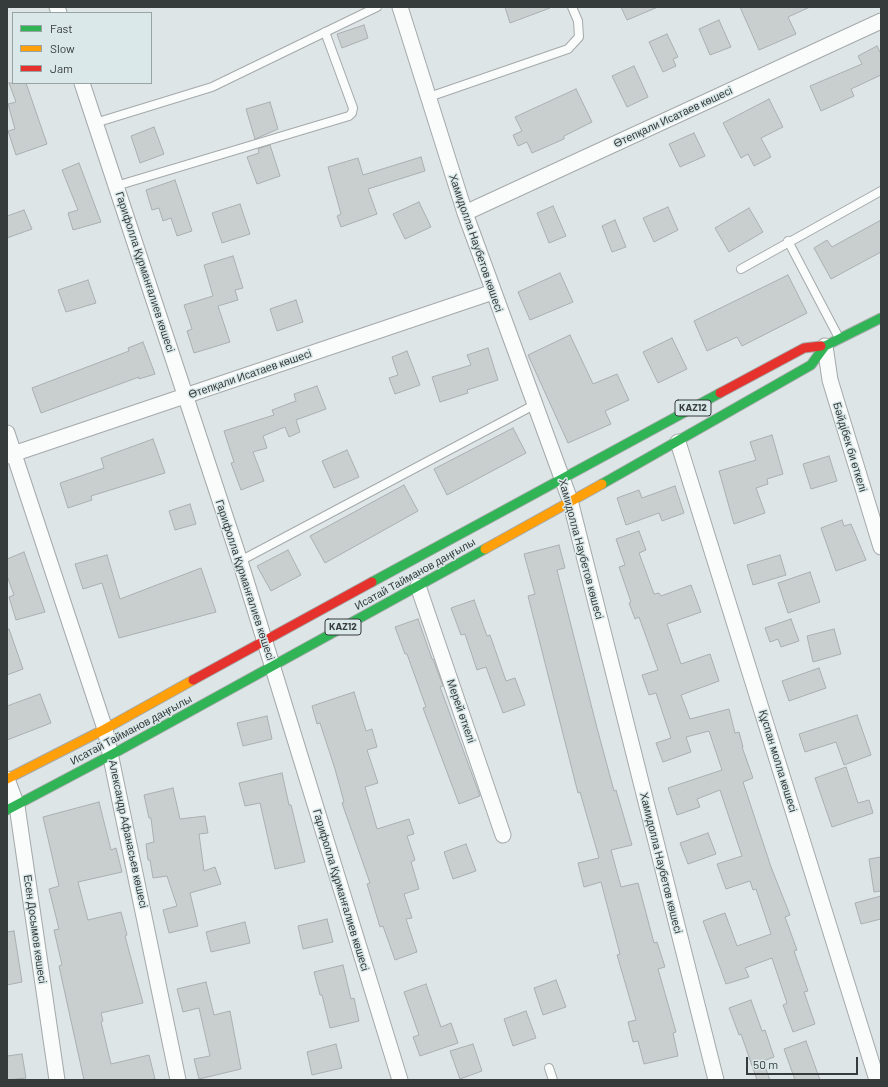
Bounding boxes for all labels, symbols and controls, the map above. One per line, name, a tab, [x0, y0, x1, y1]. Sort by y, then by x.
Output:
legend	[12, 12, 152, 84]
text: Fast	[50, 21, 73, 35]
text: Slow	[50, 41, 75, 55]
text: Jam	[50, 61, 73, 75]
street label: Өтепқали Исатаев көшесі	[612, 84, 734, 150]
street label: Хамидолла Наубетов көшесі	[446, 172, 506, 314]
street label: Гарифолла Құрманғалиев көшесі	[113, 190, 177, 354]
street label: Өтепқали Исатаев көшесі	[187, 347, 313, 401]
road number: KAZ12	[675, 400, 711, 416]
street label: Бәйдібек би өткелі	[830, 401, 870, 493]
street label: Хамидолла Наубетов көшесі	[556, 477, 606, 621]
street label: Гарифолла Құрманғалиев көшесі	[213, 498, 277, 662]
street label: Исатай Тайманов даңғылы	[352, 535, 478, 613]
road number: KAZ12	[325, 619, 361, 635]
street label: Мерей өткелі	[444, 677, 478, 745]
street label: Исатай Тайманов даңғылы	[68, 692, 194, 768]
street label: Құспан молла көшесі	[756, 708, 800, 814]
street label: Александр Афанасьев көшесі	[106, 759, 150, 909]
street label: Хамидолла Наубетов көшесі	[637, 791, 685, 935]
street label: Гарифолла Құрманғалиев көшесі	[310, 808, 372, 972]
street label: Есен Досымов көшесі	[21, 874, 49, 984]
scale bar	[748, 1049, 860, 1075]
text: 50 m	[753, 1057, 778, 1071]

